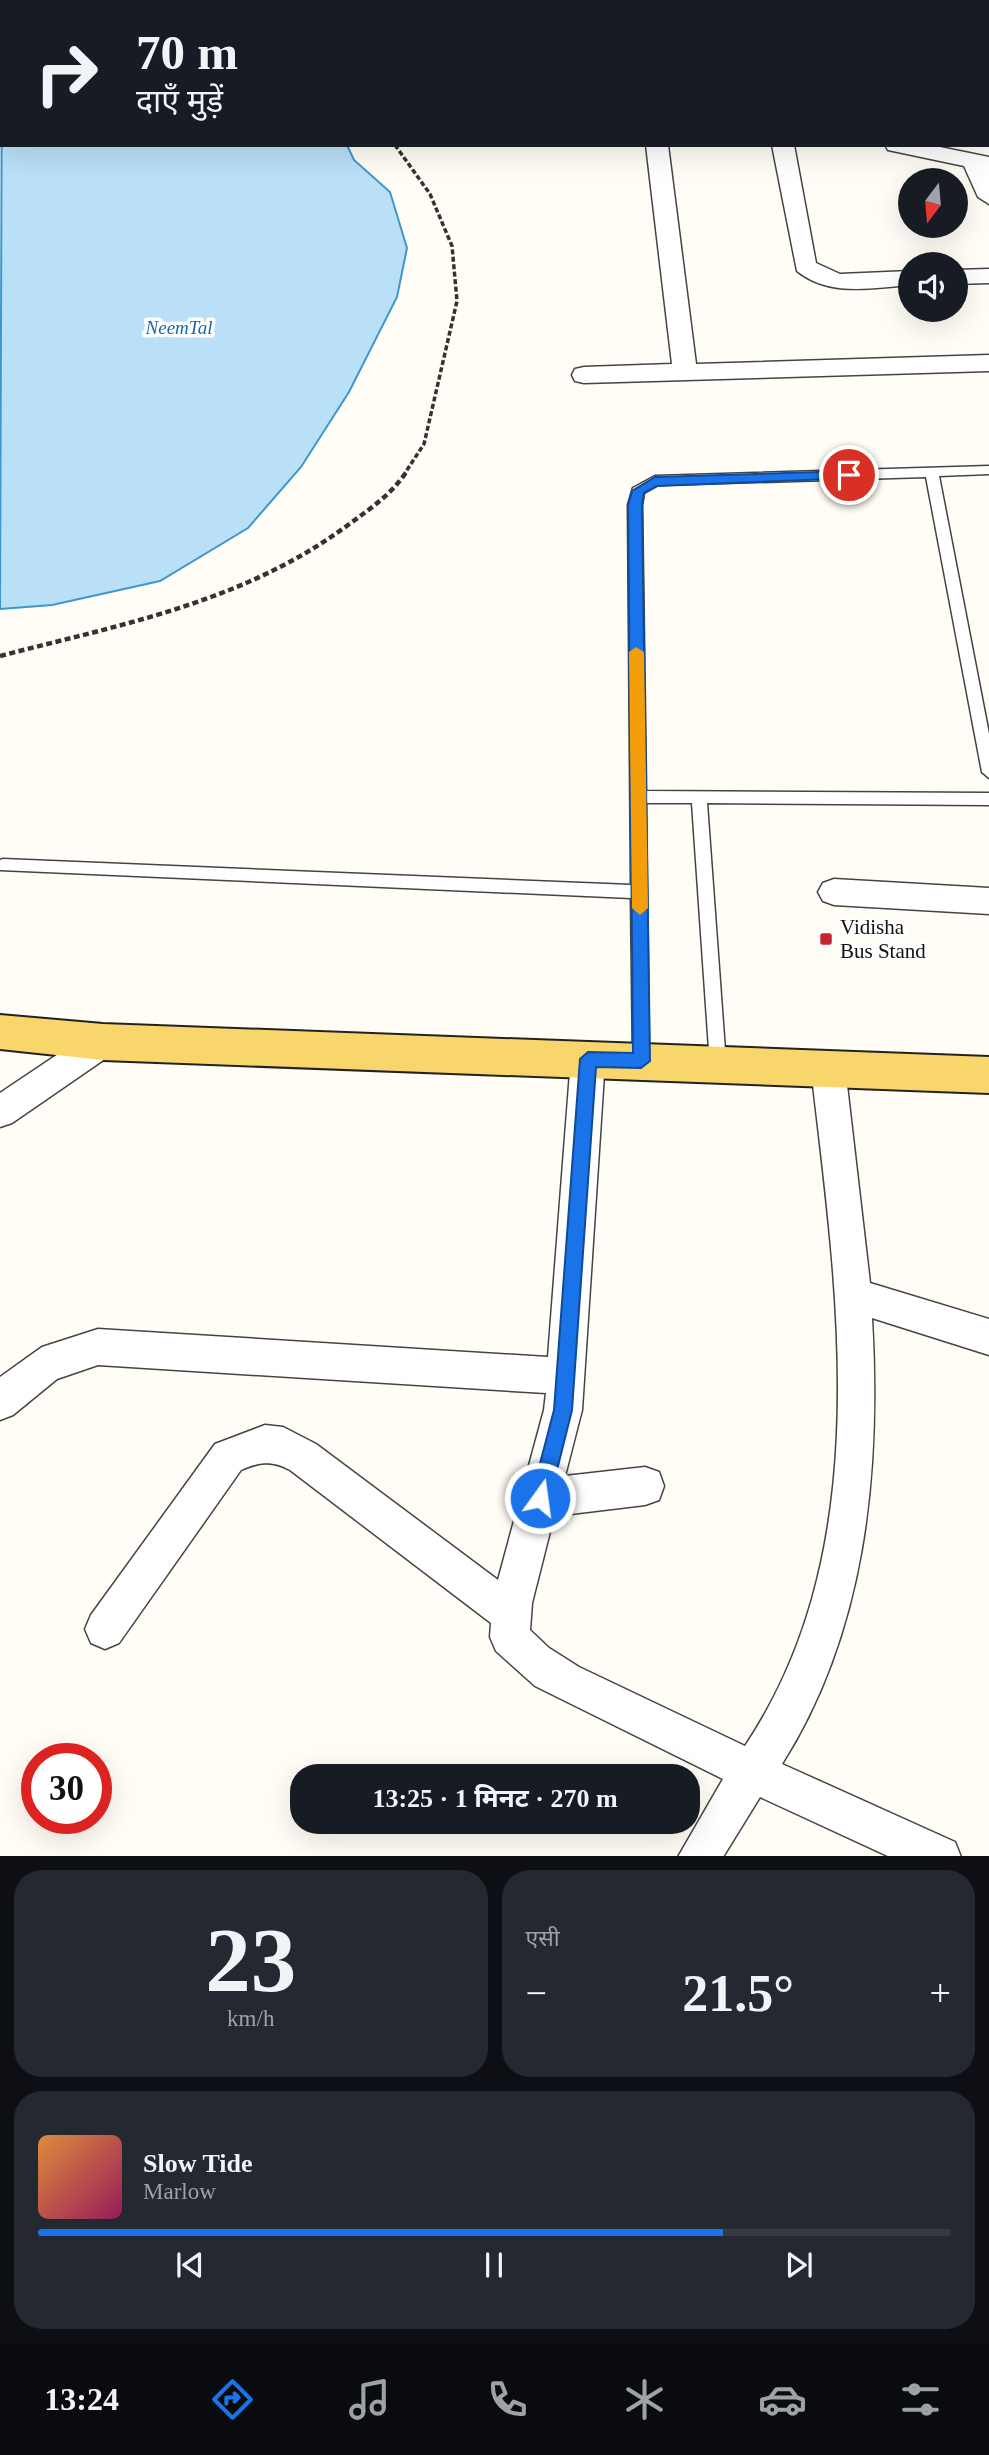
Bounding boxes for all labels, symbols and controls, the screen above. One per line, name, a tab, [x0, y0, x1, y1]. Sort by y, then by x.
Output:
text: 70 m	[136, 25, 238, 80]
icon: right	[21, 28, 112, 119]
text: दाएँ मुड़ें	[136, 83, 223, 119]
north arrow	[898, 168, 968, 238]
map controls	[898, 168, 968, 322]
button: sound	[898, 252, 968, 322]
water label: NeemTal	[145, 317, 212, 338]
pin	[819, 445, 879, 505]
icon: arrive	[830, 456, 868, 494]
place label: Vidisha Bus Stand	[840, 915, 926, 963]
marker: Vidisha Bus Stand	[818, 931, 834, 947]
position arrow	[503, 1461, 577, 1535]
speed limit sign: 30	[21, 1743, 112, 1834]
text: 13:25 · 1 मिनट · 270 m	[372, 1784, 618, 1813]
text: 23	[205, 1910, 296, 2011]
text: एसी	[526, 1926, 560, 1951]
text: 21.5°	[682, 1965, 794, 2022]
text: −	[526, 1972, 547, 2014]
text: +	[930, 1972, 951, 2014]
text: km/h	[227, 2006, 274, 2031]
text: Slow Tide	[143, 2149, 253, 2178]
text: Marlow	[143, 2179, 216, 2204]
icon: previous	[171, 2246, 209, 2284]
icon: pause	[475, 2246, 513, 2284]
icon: next	[780, 2246, 818, 2284]
icon: directions	[208, 2375, 257, 2424]
icon: music	[345, 2375, 394, 2424]
icon: phone	[483, 2375, 532, 2424]
icon: climate	[620, 2375, 669, 2424]
icon: car	[758, 2375, 807, 2424]
icon: filters	[896, 2375, 945, 2424]
text: 13:24	[44, 2381, 119, 2417]

